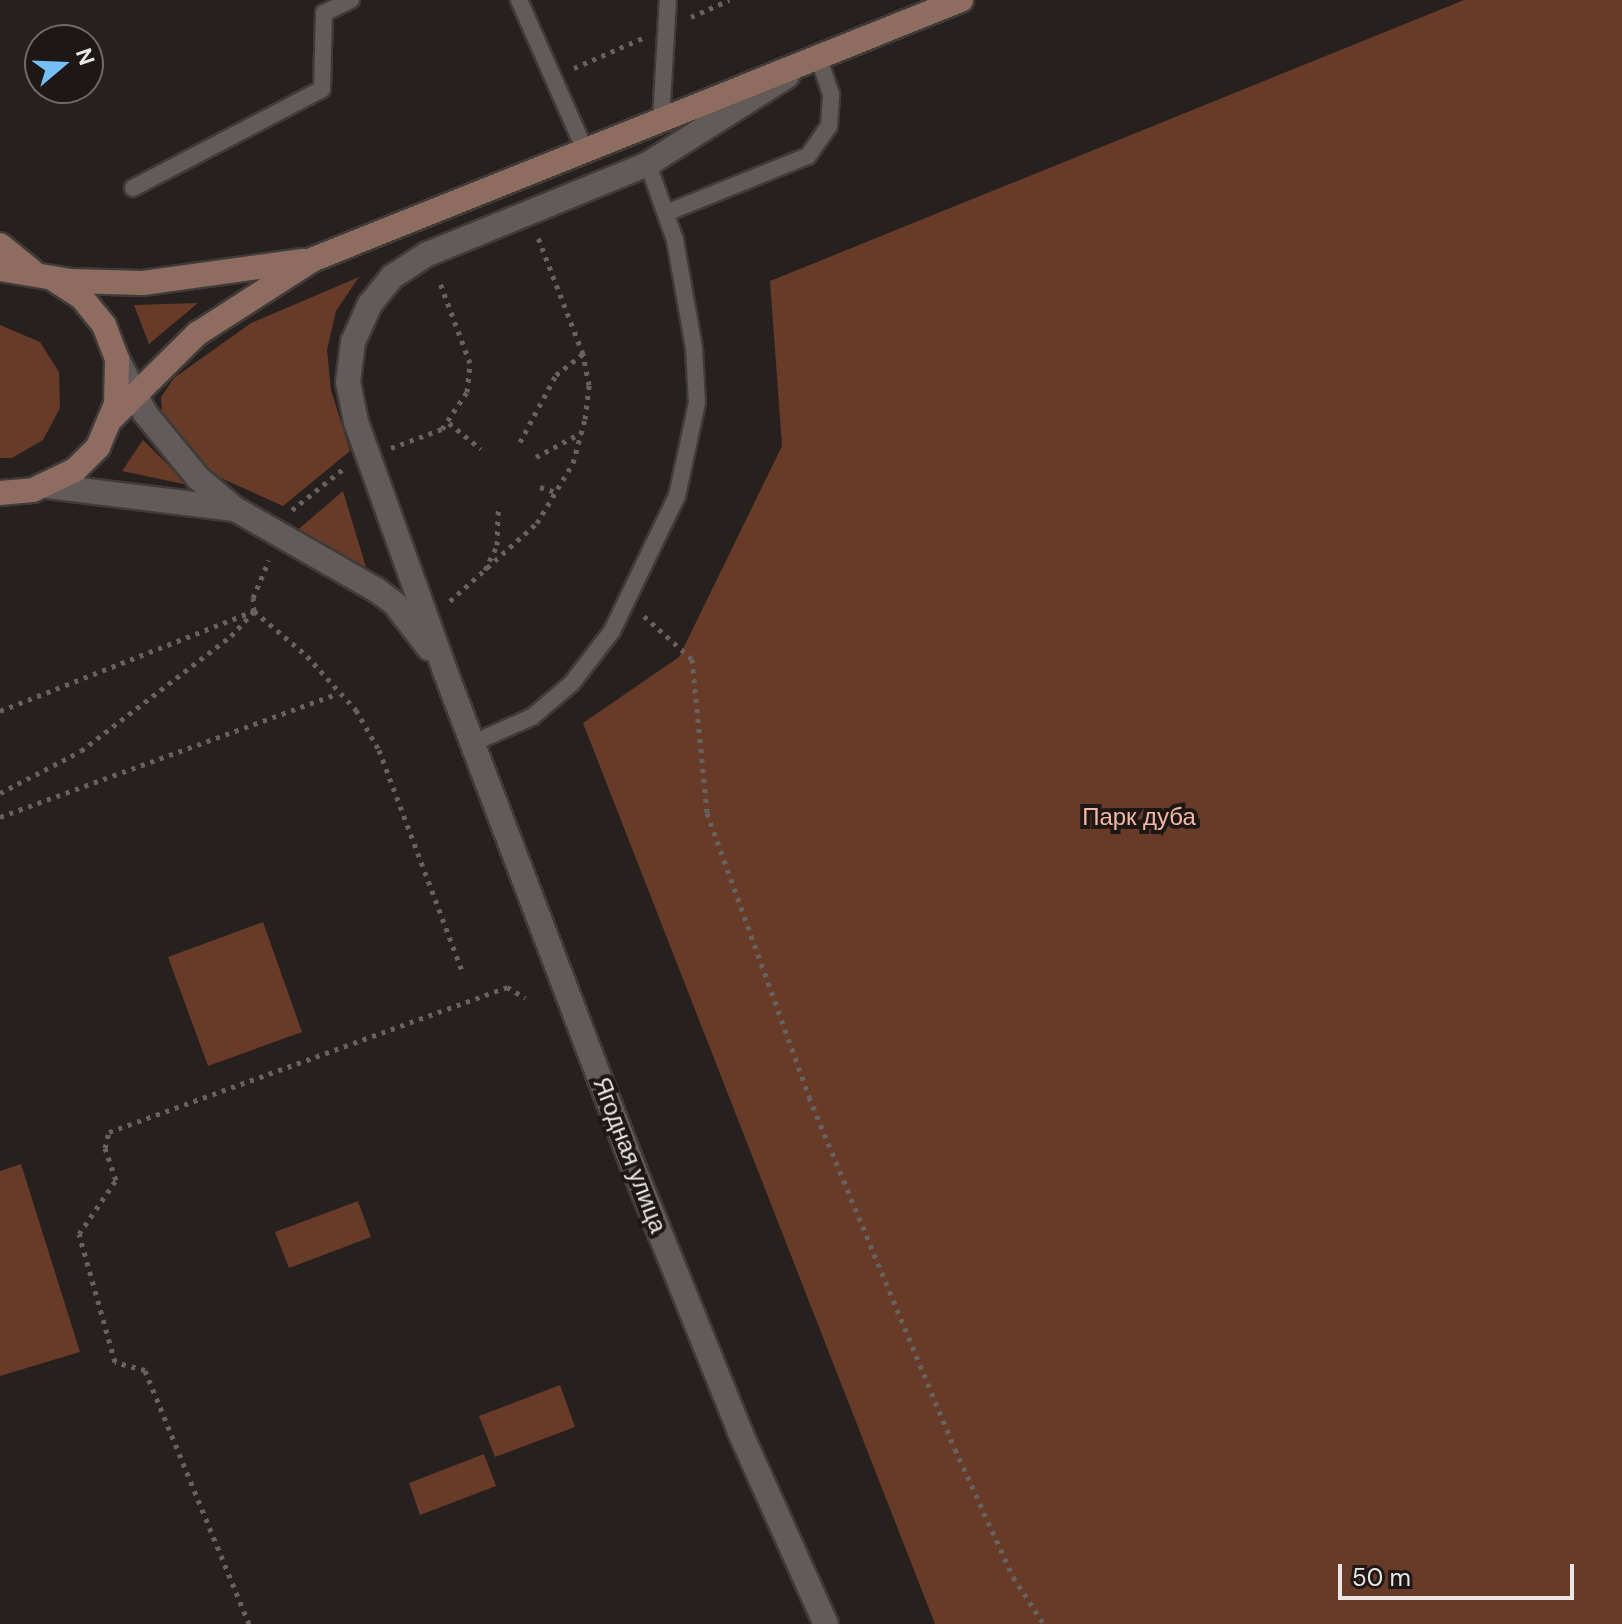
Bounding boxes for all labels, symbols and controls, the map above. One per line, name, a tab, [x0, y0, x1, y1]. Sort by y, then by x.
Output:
north arrow	[24, 24, 104, 104]
text: N	[69, 44, 102, 69]
park label: Парк дуба	[1082, 803, 1196, 831]
street label: Ягодная улица	[587, 1073, 673, 1237]
scale bar	[1342, 1548, 1578, 1598]
text: 50 m	[1352, 1562, 1411, 1593]

